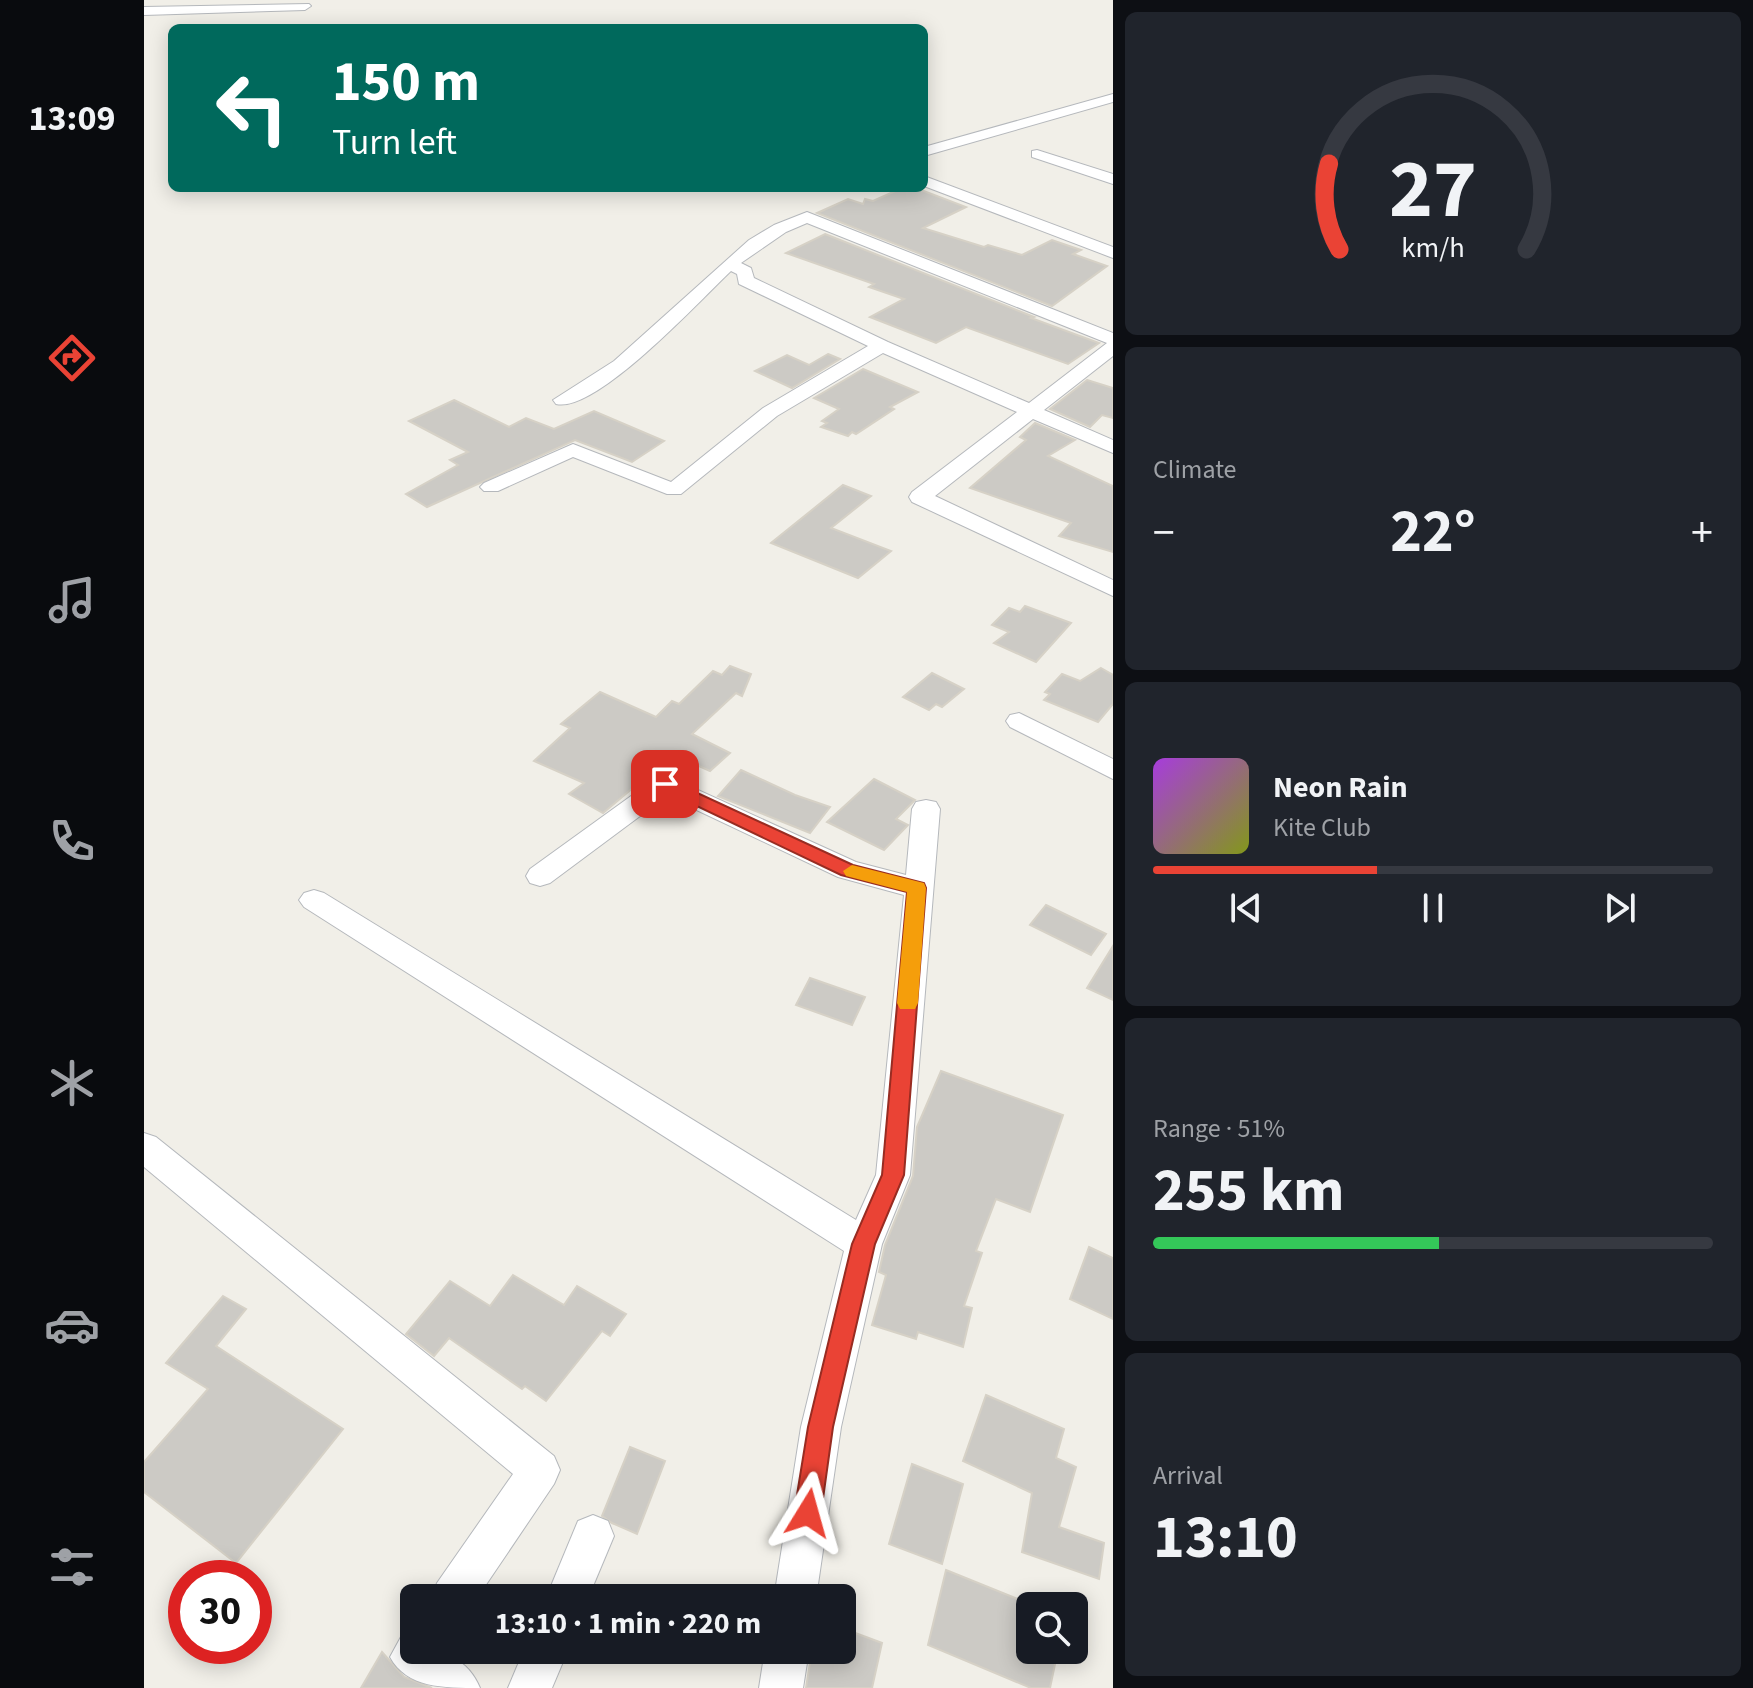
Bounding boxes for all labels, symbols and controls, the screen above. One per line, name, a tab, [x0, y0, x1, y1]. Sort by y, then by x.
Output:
text: 150 m	[332, 43, 480, 122]
icon: left	[200, 56, 304, 160]
text: 13:09	[29, 93, 115, 144]
text: Turn left	[332, 117, 457, 168]
text: 27	[1389, 130, 1477, 248]
text: km/h	[1401, 228, 1465, 268]
icon: directions	[44, 330, 100, 386]
text: Climate	[1153, 451, 1237, 488]
text: 22°	[1390, 490, 1476, 575]
text: −	[1153, 502, 1175, 565]
text: +	[1691, 502, 1713, 565]
icon: music	[44, 572, 100, 628]
pin	[631, 750, 699, 818]
icon: arrive	[643, 762, 687, 806]
text: Neon Rain	[1273, 766, 1408, 809]
text: Kite Club	[1273, 809, 1371, 846]
icon: phone	[44, 813, 100, 869]
icon: previous	[1224, 886, 1268, 930]
icon: pause	[1411, 886, 1455, 930]
icon: next	[1598, 886, 1642, 930]
icon: climate	[44, 1055, 100, 1111]
text: Range · 51%	[1153, 1110, 1285, 1147]
text: 255 km	[1153, 1149, 1344, 1234]
icon: car	[44, 1297, 100, 1353]
text: Arrival	[1153, 1457, 1223, 1494]
position arrow	[766, 1471, 850, 1555]
text: 13:10	[1153, 1496, 1298, 1581]
icon: filters	[44, 1539, 100, 1595]
speed limit sign: 30	[168, 1560, 272, 1664]
map controls	[1016, 1592, 1088, 1664]
button: search	[1016, 1592, 1088, 1664]
text: 13:10 · 1 min · 220 m	[495, 1602, 761, 1645]

